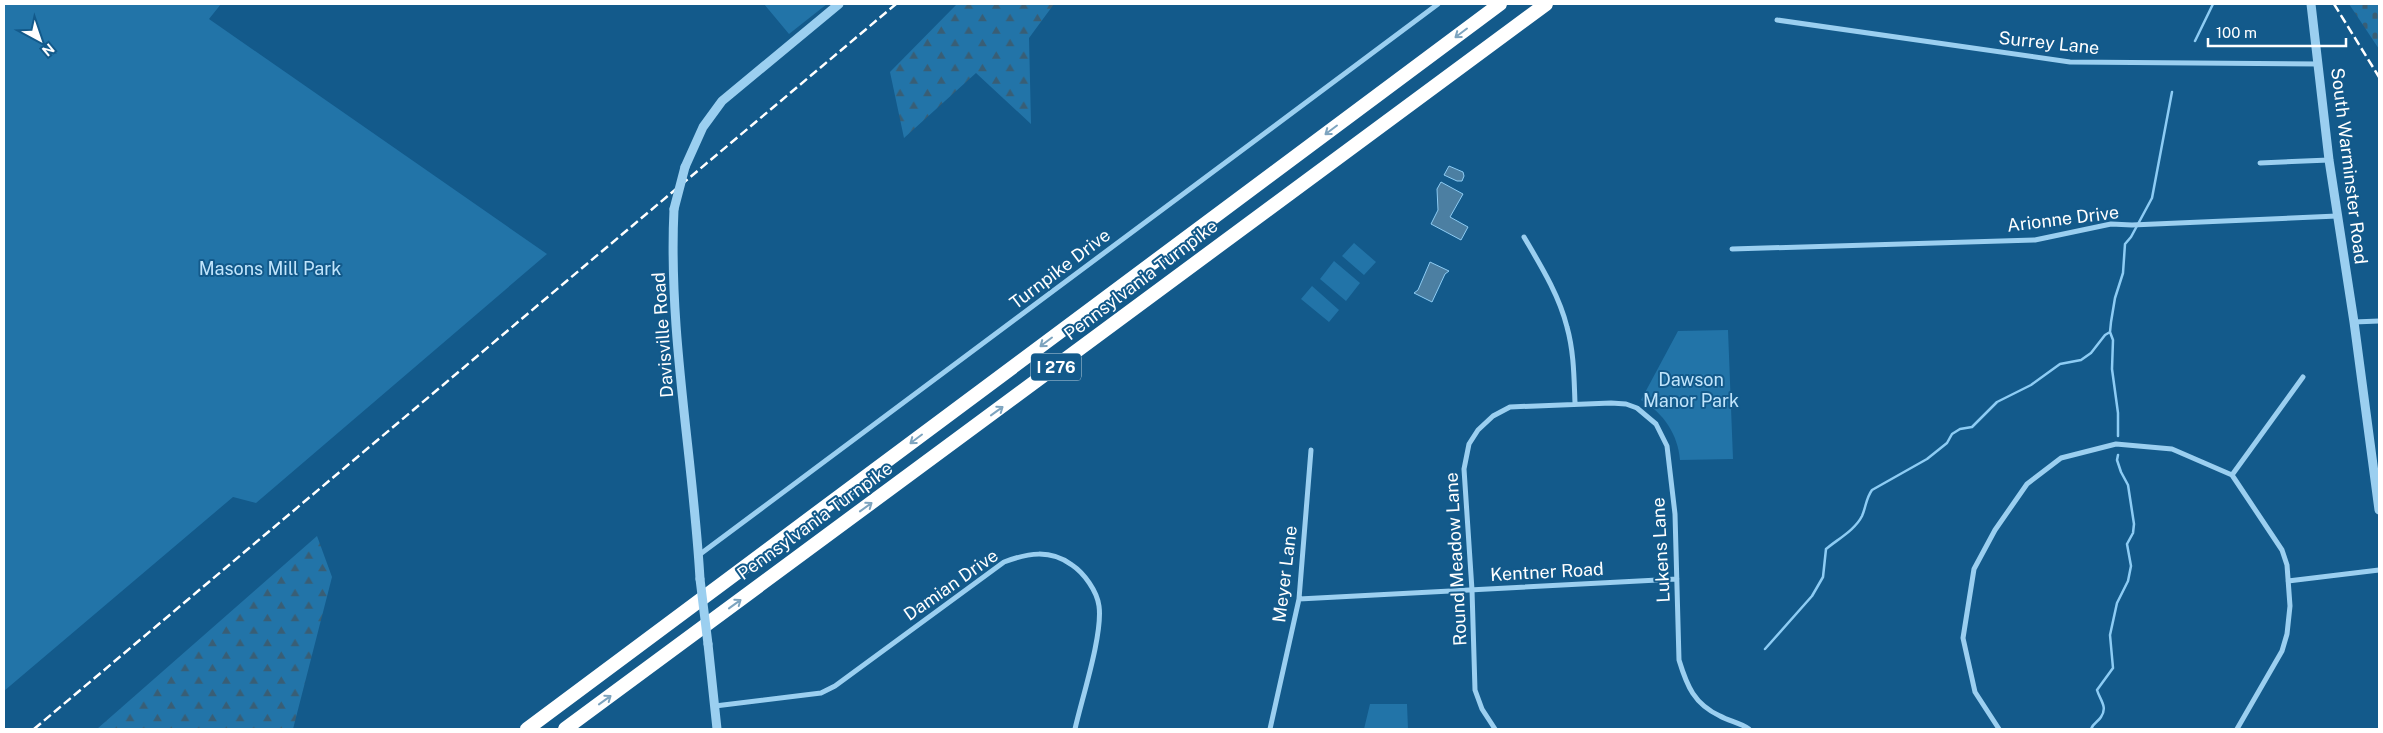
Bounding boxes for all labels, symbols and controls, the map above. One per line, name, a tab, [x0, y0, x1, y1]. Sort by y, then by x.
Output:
north arrow	[15, 15, 65, 65]
scale bar	[2208, 15, 2346, 47]
text: 100 m	[2216, 24, 2257, 41]
street label: Surrey Lane	[1998, 27, 2100, 58]
one-way arrow	[1454, 28, 1468, 38]
text: N	[39, 40, 58, 60]
street label: South Warminster Road	[2327, 67, 2372, 265]
one-way arrow	[1324, 125, 1338, 135]
street label: Arionne Drive	[2006, 201, 2120, 236]
street label: Pennsylvania Turnpike	[1060, 215, 1222, 344]
street label: Turnpike Drive	[1005, 224, 1114, 313]
park label: Masons Mill Park	[199, 258, 341, 279]
street label: Davisville Road	[648, 272, 677, 398]
one-way arrow	[1040, 336, 1053, 347]
road number: I 276	[1031, 354, 1081, 381]
park label: Dawson Manor Park	[1643, 369, 1739, 411]
one-way arrow	[990, 405, 1003, 416]
one-way arrow	[909, 434, 923, 444]
street label: Pennsylvania Turnpike	[733, 457, 896, 584]
street label: Round Meadow Lane	[1440, 472, 1471, 646]
street label: Lukens Lane	[1647, 497, 1674, 603]
one-way arrow	[859, 502, 873, 512]
street label: Meyer Lane	[1268, 524, 1301, 624]
street label: Damian Drive	[900, 544, 1002, 625]
street label: Kentner Road	[1490, 558, 1604, 585]
one-way arrow	[728, 599, 742, 609]
one-way arrow	[598, 695, 612, 705]

